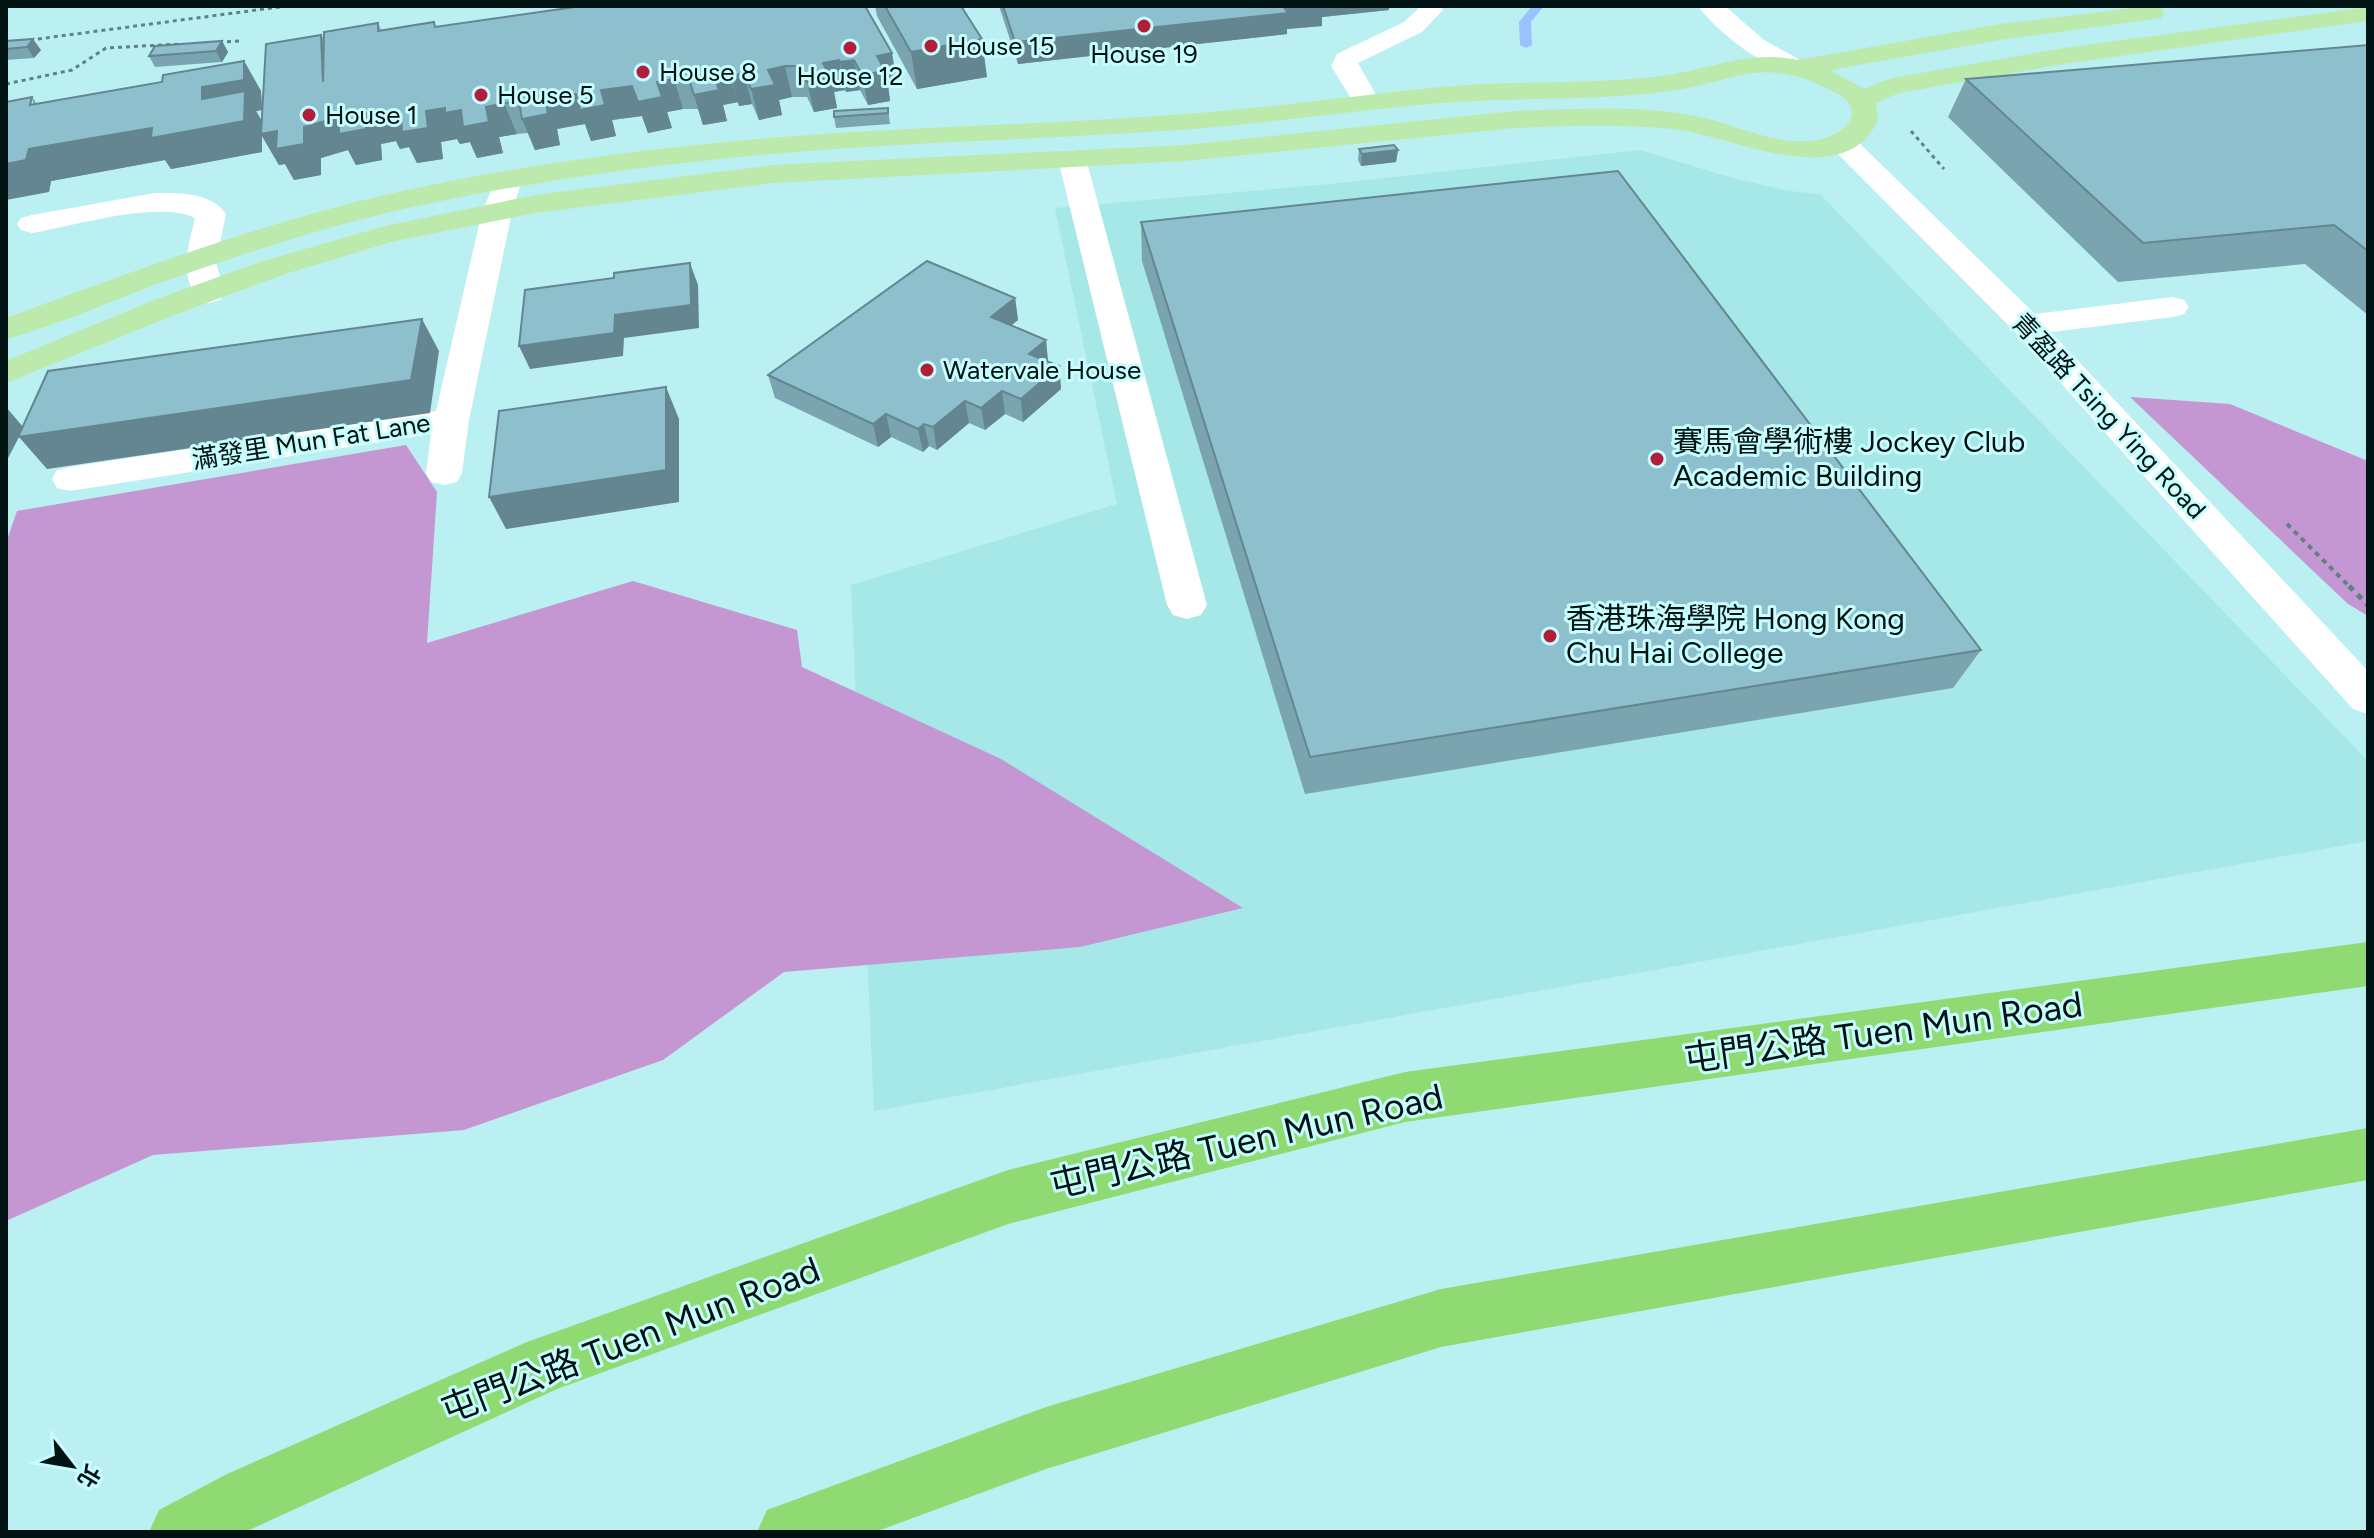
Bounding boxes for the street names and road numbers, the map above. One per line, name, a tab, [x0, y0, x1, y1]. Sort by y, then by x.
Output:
street label: 青盈路 Tsing Ying Road	[2005, 306, 2213, 526]
street label: 滿發里 Mun Fat Lane	[190, 406, 432, 476]
street label: 屯門公路 Tuen Mun Road	[1681, 982, 2085, 1081]
street label: 屯門公路 Tuen Mun Road	[1045, 1074, 1447, 1207]
street label: 屯門公路 Tuen Mun Road	[435, 1247, 826, 1432]

